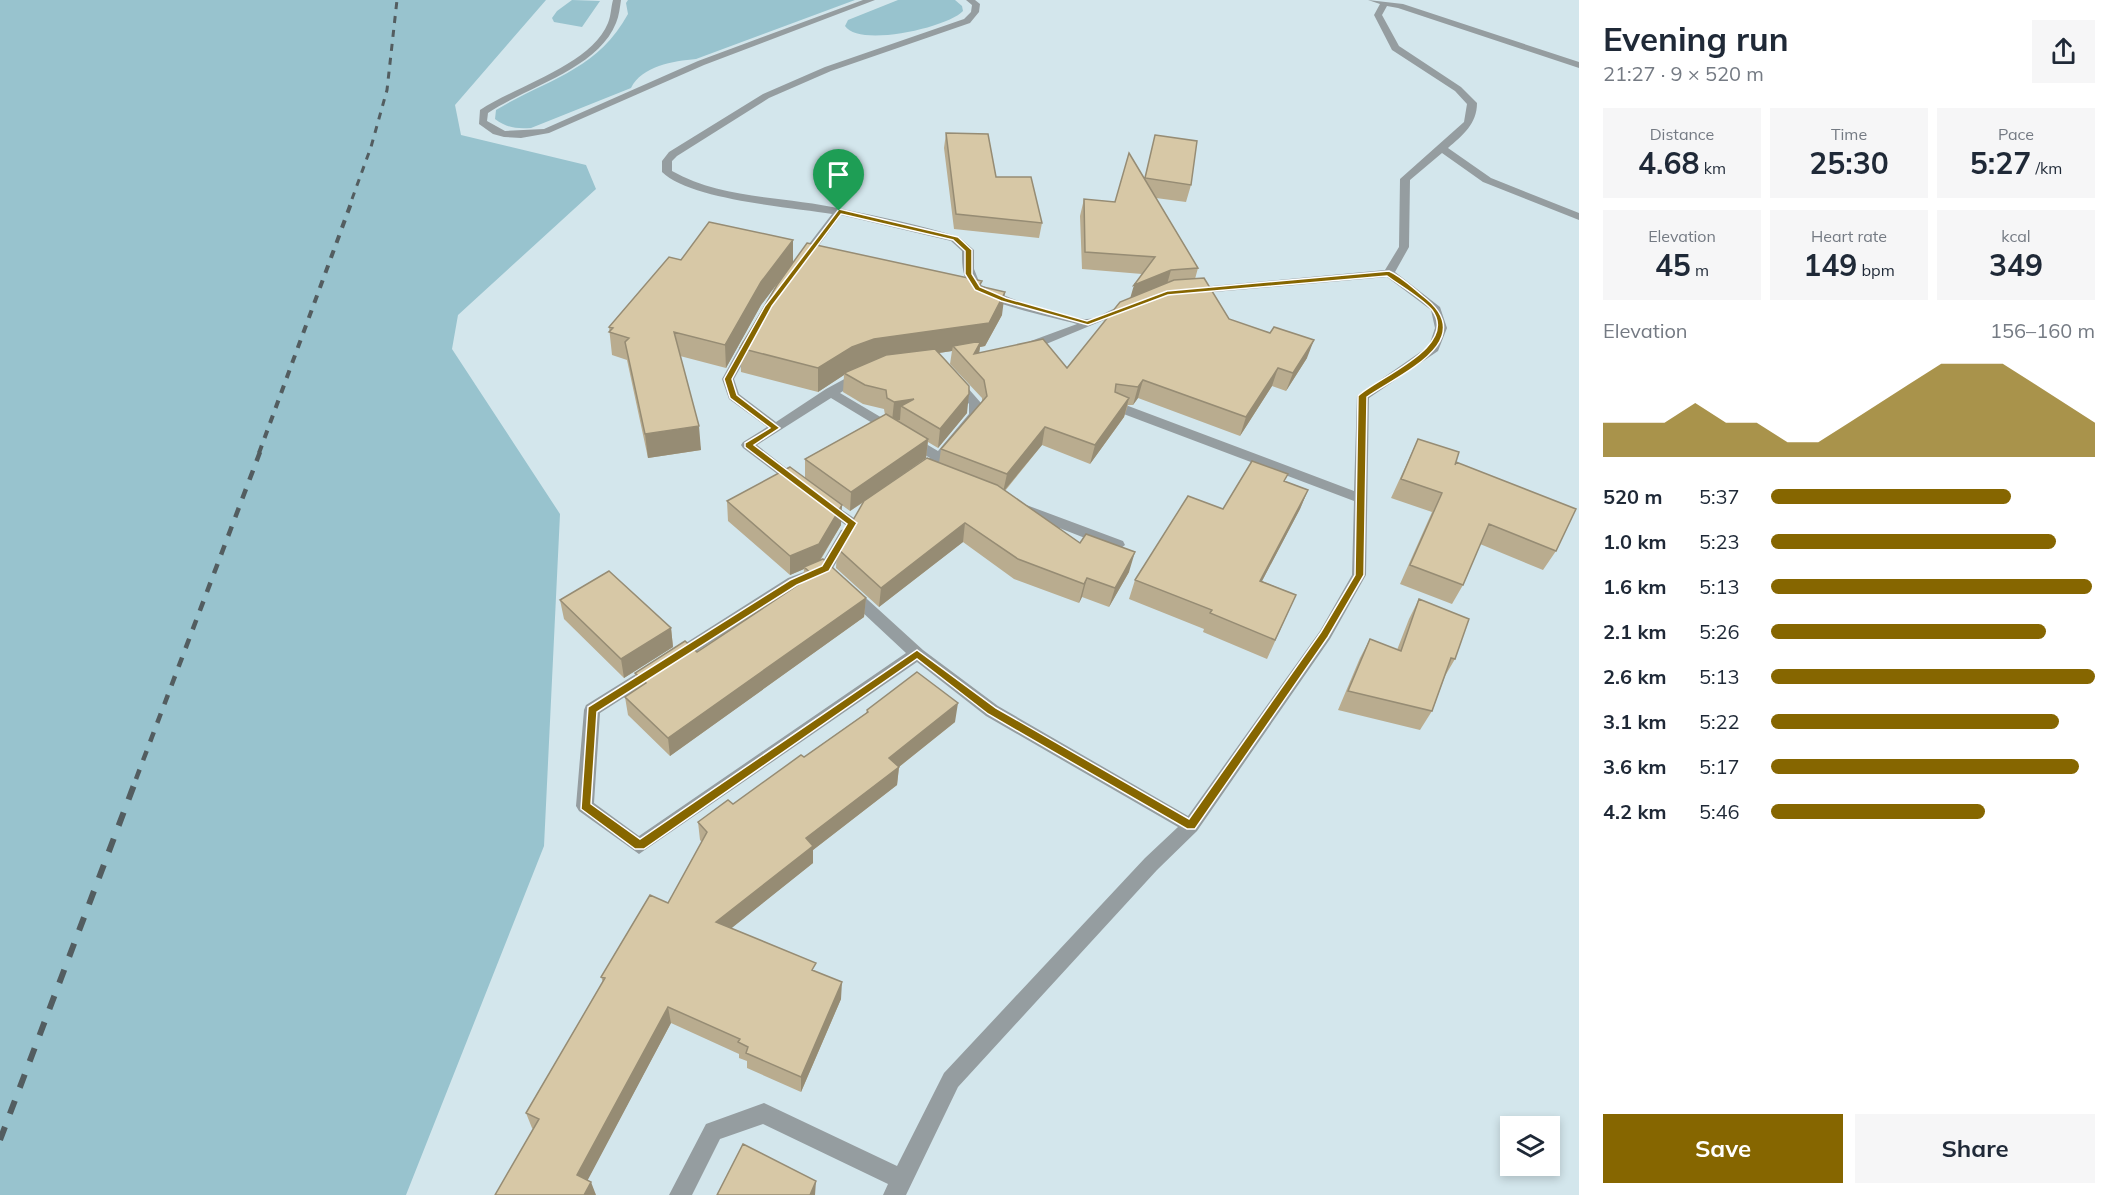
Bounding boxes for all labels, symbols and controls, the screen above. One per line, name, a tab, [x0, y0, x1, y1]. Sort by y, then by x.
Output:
text: Evening run	[1603, 18, 1789, 59]
button: share	[2032, 20, 2095, 83]
text: 21:27 · 9 × 520 m	[1603, 61, 1764, 86]
text: Distance	[1650, 124, 1714, 144]
text: Time	[1831, 124, 1867, 144]
text: Pace	[1998, 124, 2034, 144]
text: 4.68	[1638, 144, 1699, 182]
text: 25:30	[1809, 144, 1889, 182]
text: 5:27	[1970, 144, 2031, 182]
pin	[813, 149, 864, 211]
icon: arrive	[822, 158, 855, 191]
text: km	[1699, 158, 1726, 178]
text: /km	[2031, 158, 2062, 178]
text: Elevation	[1648, 226, 1716, 246]
text: Heart rate	[1811, 226, 1887, 246]
text: kcal	[2001, 226, 2031, 246]
text: 45	[1655, 246, 1691, 284]
text: 149	[1803, 246, 1857, 284]
text: 349	[1989, 246, 2043, 284]
text: m	[1691, 260, 1709, 280]
text: bpm	[1857, 260, 1895, 280]
text: Elevation	[1603, 318, 1688, 343]
text: 156–160 m	[1990, 318, 2095, 343]
text: 520 m	[1603, 484, 1662, 509]
text: 5:37	[1699, 484, 1740, 509]
text: 1.0 km	[1603, 529, 1666, 554]
text: 5:23	[1699, 529, 1740, 554]
text: 1.6 km	[1603, 574, 1666, 599]
text: 5:13	[1699, 574, 1740, 599]
text: 2.1 km	[1603, 619, 1666, 644]
text: 5:26	[1699, 619, 1740, 644]
text: 2.6 km	[1603, 664, 1666, 689]
text: 5:13	[1699, 664, 1740, 689]
text: 3.1 km	[1603, 709, 1666, 734]
text: 5:22	[1699, 709, 1740, 734]
text: 3.6 km	[1603, 754, 1666, 779]
text: 5:17	[1699, 754, 1740, 779]
text: 4.2 km	[1603, 799, 1666, 824]
text: 5:46	[1699, 799, 1740, 824]
button: Save	[1603, 1114, 1843, 1183]
button: Share	[1855, 1114, 2095, 1183]
map controls	[1500, 1116, 1560, 1176]
button: layers	[1500, 1116, 1560, 1176]

